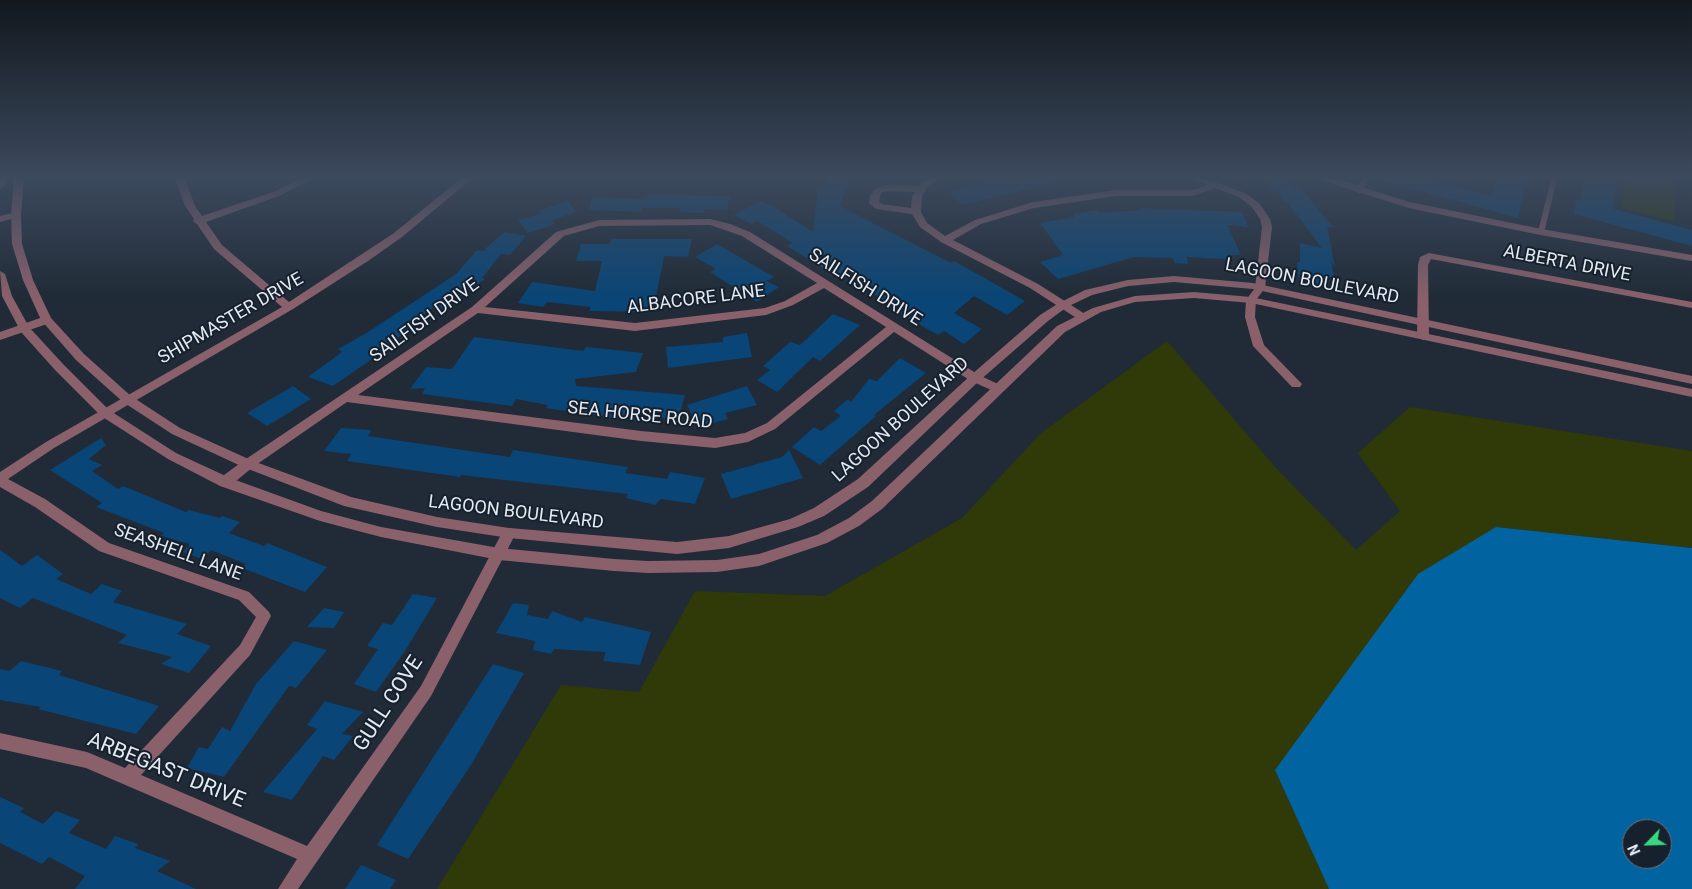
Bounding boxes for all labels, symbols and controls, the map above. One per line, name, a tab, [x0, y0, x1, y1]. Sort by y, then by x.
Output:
street label: ALBERTA DRIVE	[1502, 241, 1632, 287]
street label: SAILFISH DRIVE	[804, 245, 926, 331]
street label: LAGOON BOULEVARD	[1223, 255, 1401, 309]
street label: SHIPMASTER DRIVE	[155, 269, 307, 369]
street label: SAILFISH DRIVE	[366, 274, 484, 368]
street label: ALBACORE LANE	[626, 281, 766, 319]
street label: LAGOON BOULEVARD	[828, 353, 974, 487]
street label: SEA HORSE ROAD	[566, 398, 714, 434]
street label: LAGOON BOULEVARD	[427, 492, 605, 534]
street label: SEASHELL LANE	[111, 520, 245, 586]
street label: GULL COVE	[349, 651, 429, 757]
street label: ARBEGAST DRIVE	[84, 728, 248, 814]
north arrow	[1622, 819, 1672, 869]
text: N	[1625, 842, 1644, 857]

